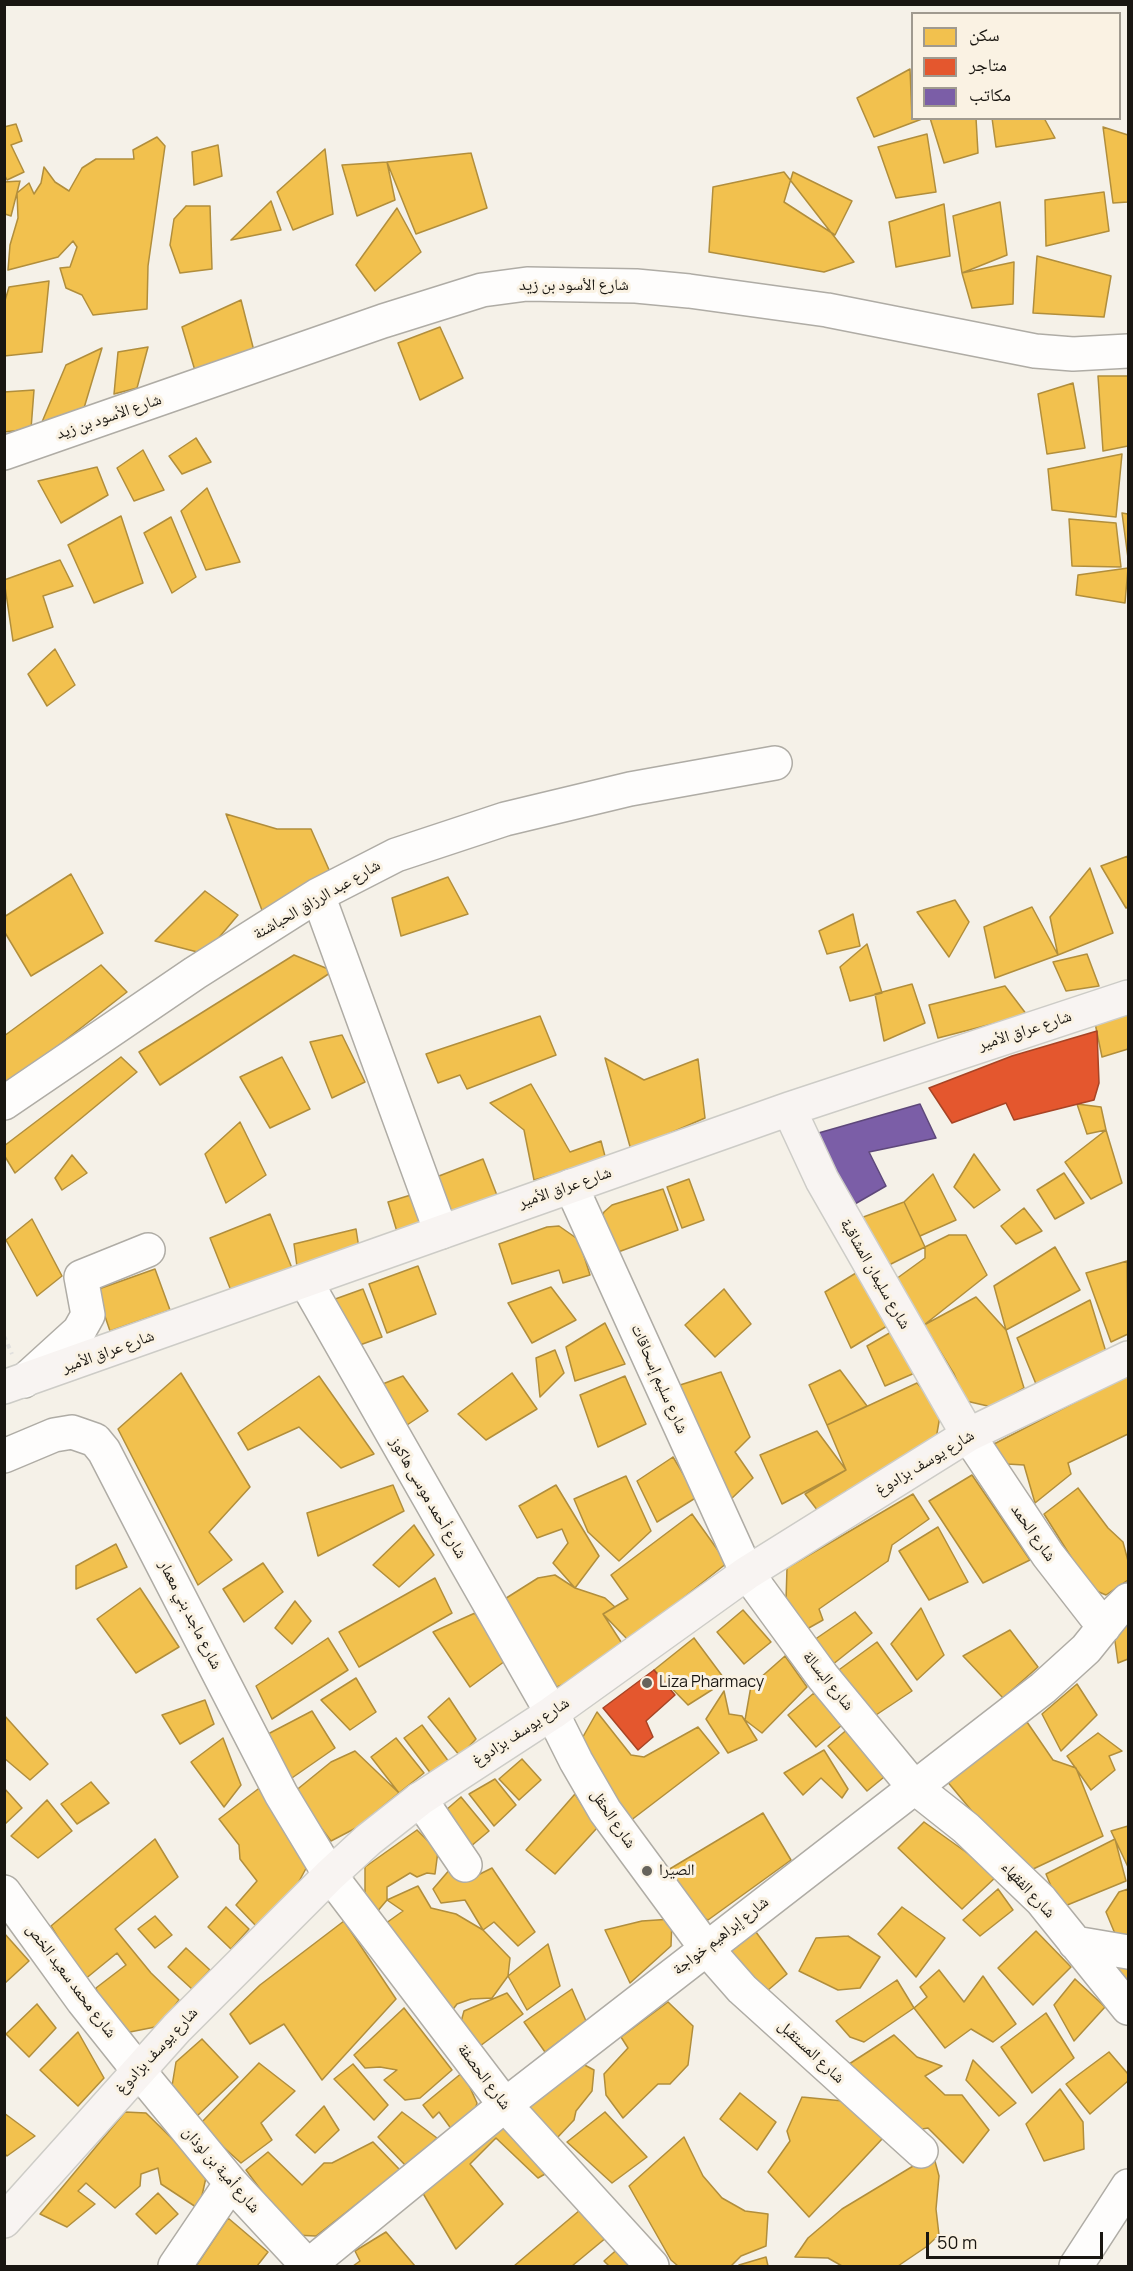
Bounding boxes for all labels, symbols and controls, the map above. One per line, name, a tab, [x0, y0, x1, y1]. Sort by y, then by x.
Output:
legend	[911, 12, 1121, 120]
text: سكن	[969, 22, 1000, 46]
text: متاجر	[969, 52, 1007, 76]
text: مكاتب	[969, 82, 1011, 106]
street label: شارع الأسود بن زيد	[519, 276, 629, 296]
street label: شارع الأسود بن زيد	[54, 390, 164, 444]
street label: شارع عبد الرزاق الحباشنة	[250, 856, 384, 944]
street label: شارع عراق الأمير	[976, 1007, 1074, 1055]
street label: شارع عراق الأمير	[516, 1163, 614, 1213]
street label: شارع سليمان المشاقبة	[836, 1215, 914, 1333]
street label: شارع سليم إسحاقات	[626, 1321, 692, 1437]
street label: شارع عراق الأمير	[59, 1326, 157, 1378]
street label: شارع يوسف بزادوغ	[872, 1426, 978, 1500]
street label: شارع أحمد موسى هاكوز	[385, 1434, 471, 1562]
street label: شارع الحمد	[1006, 1501, 1060, 1565]
street label: شارع ماجد بني معمار	[154, 1557, 226, 1673]
street label: شارع البسالة	[798, 1647, 858, 1715]
place label: Liza Pharmacy	[659, 1673, 764, 1693]
marker: Liza Pharmacy	[640, 1676, 654, 1690]
street label: شارع يوسف بزادوغ	[469, 1693, 573, 1771]
street label: شارع الحقل	[586, 1786, 640, 1852]
street label: شارع الفقهاء	[997, 1858, 1059, 1922]
place label: الصيرا	[659, 1861, 695, 1881]
marker: الصيرا	[640, 1864, 654, 1878]
street label: شارع إبراهيم خواجة	[669, 1893, 773, 1979]
street label: شارع محمد سعيد الخص	[22, 1920, 120, 2042]
street label: شارع يوسف بزادوغ	[112, 2004, 202, 2098]
street label: شارع المستقبل	[774, 2016, 848, 2088]
street label: شارع الحصفة	[453, 2040, 515, 2114]
street label: شارع أمية بن لوذان	[178, 2123, 264, 2217]
scale bar	[929, 2220, 1106, 2258]
text: 50 m	[937, 2230, 977, 2254]

